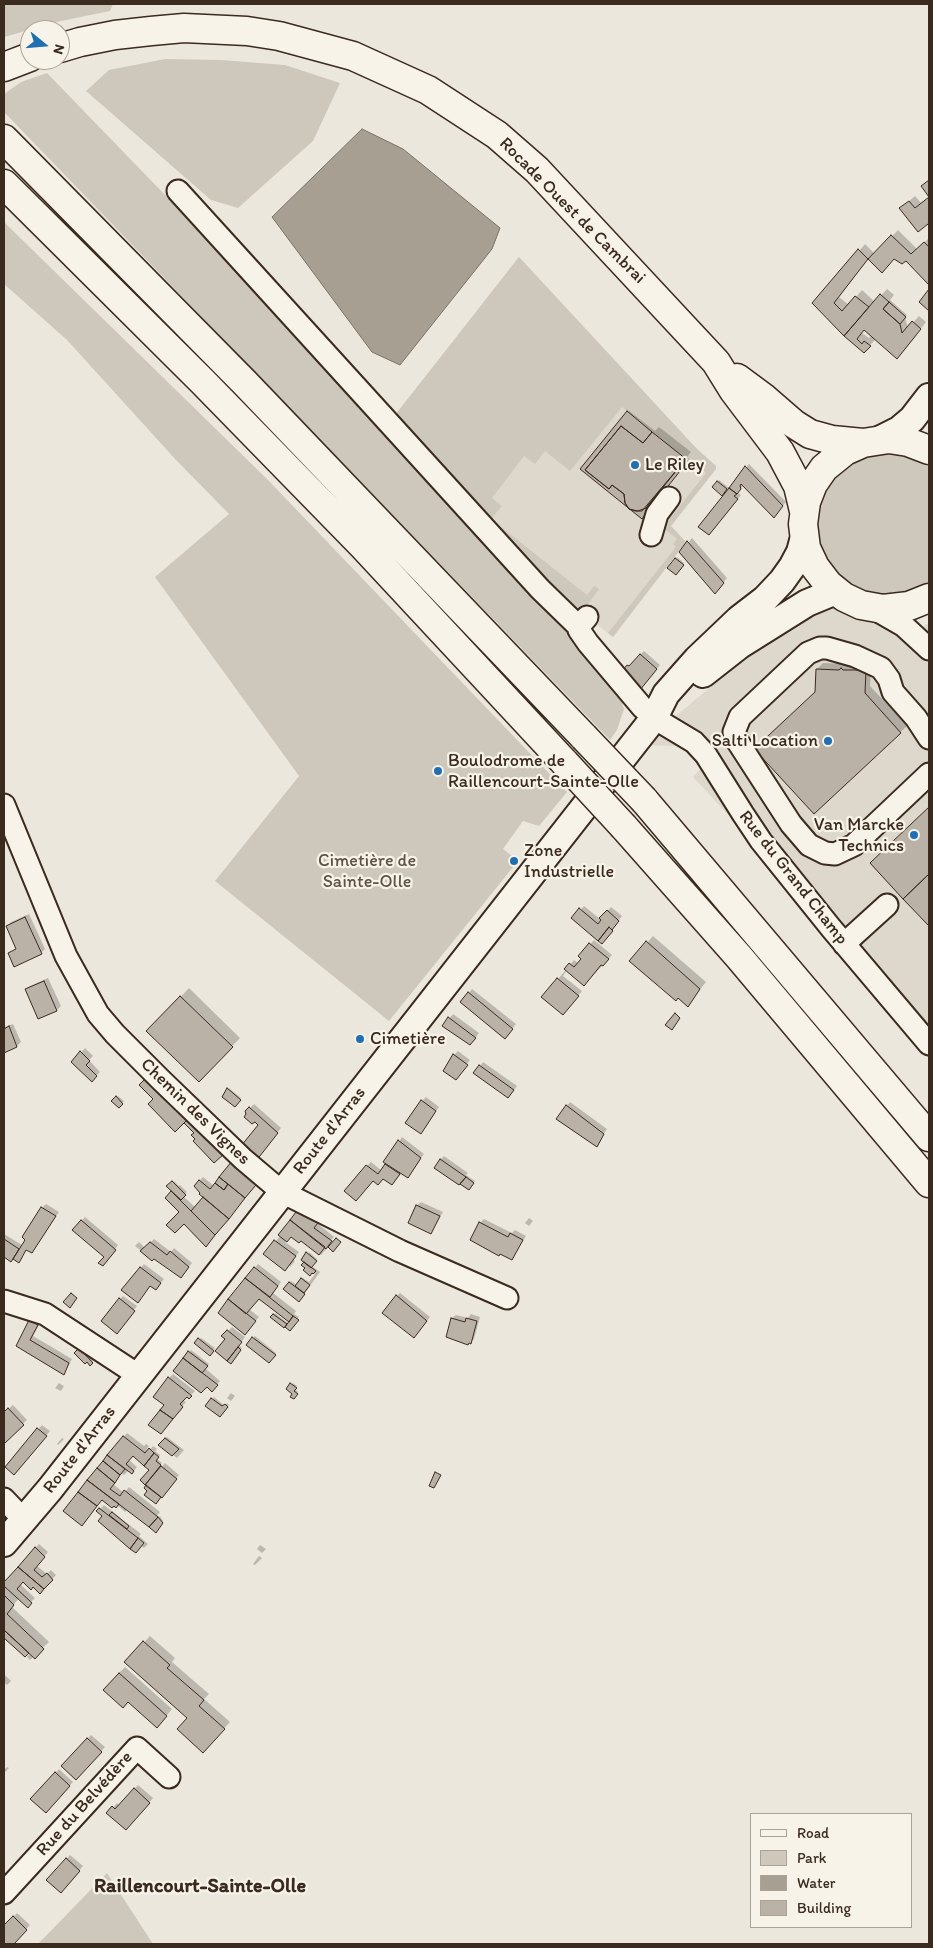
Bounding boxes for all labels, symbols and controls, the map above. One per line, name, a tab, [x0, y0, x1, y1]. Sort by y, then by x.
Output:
north arrow	[20, 20, 70, 70]
text: N	[49, 42, 68, 56]
street label: Rocade Ouest de Cambrai	[494, 133, 650, 289]
place label: Le Riley	[645, 454, 704, 476]
marker: Le Riley	[629, 459, 641, 471]
place label: Salti Location	[712, 730, 818, 752]
marker: Salti Location	[822, 735, 834, 747]
place label: Boulodrome de Raillencourt-Sainte-Olle	[448, 750, 639, 792]
marker: Boulodrome de Raillencourt-Sainte-Olle	[432, 765, 444, 777]
street label: Rue du Grand Champ	[734, 807, 852, 949]
place label: Van Marcke Technics	[814, 814, 904, 856]
marker: Van Marcke Technics	[908, 829, 920, 841]
place label: Zone Industrielle	[524, 840, 614, 882]
park label: Cimetière de Sainte-Olle	[318, 850, 416, 892]
marker: Zone Industrielle	[508, 855, 520, 867]
place label: Cimetière	[370, 1028, 445, 1050]
marker: Cimetière	[354, 1033, 366, 1045]
street label: Chemin des Vignes	[136, 1054, 254, 1170]
street label: Route d'Arras	[289, 1083, 371, 1179]
street label: Route d'Arras	[39, 1402, 121, 1498]
street label: Rue du Belvédère	[32, 1747, 138, 1861]
legend	[750, 1813, 913, 1928]
text: Road	[797, 1824, 829, 1842]
text: Park	[797, 1849, 827, 1867]
text: Water	[797, 1874, 835, 1892]
district label: Raillencourt-Sainte-Olle	[94, 1875, 306, 1899]
text: Building	[797, 1899, 851, 1917]

